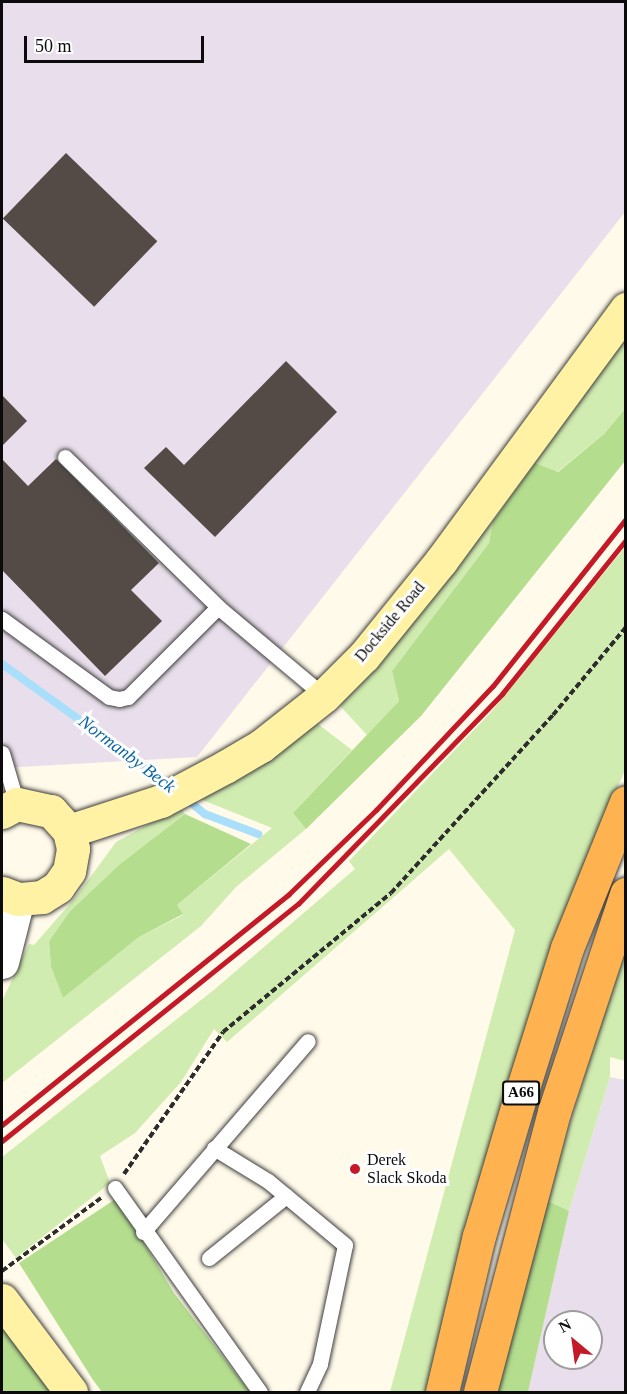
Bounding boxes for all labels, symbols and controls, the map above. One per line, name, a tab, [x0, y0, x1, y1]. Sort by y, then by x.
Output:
scale bar	[27, 24, 207, 62]
text: 50 m	[35, 36, 72, 56]
street label: Dockside Road	[351, 578, 429, 666]
water label: Normanby Beck	[74, 711, 180, 797]
road number: A66	[502, 1081, 540, 1105]
place label: Derek Slack Skoda	[367, 1150, 447, 1188]
marker: Derek Slack Skoda	[348, 1162, 362, 1176]
north arrow	[543, 1310, 603, 1370]
text: N	[556, 1315, 574, 1336]

